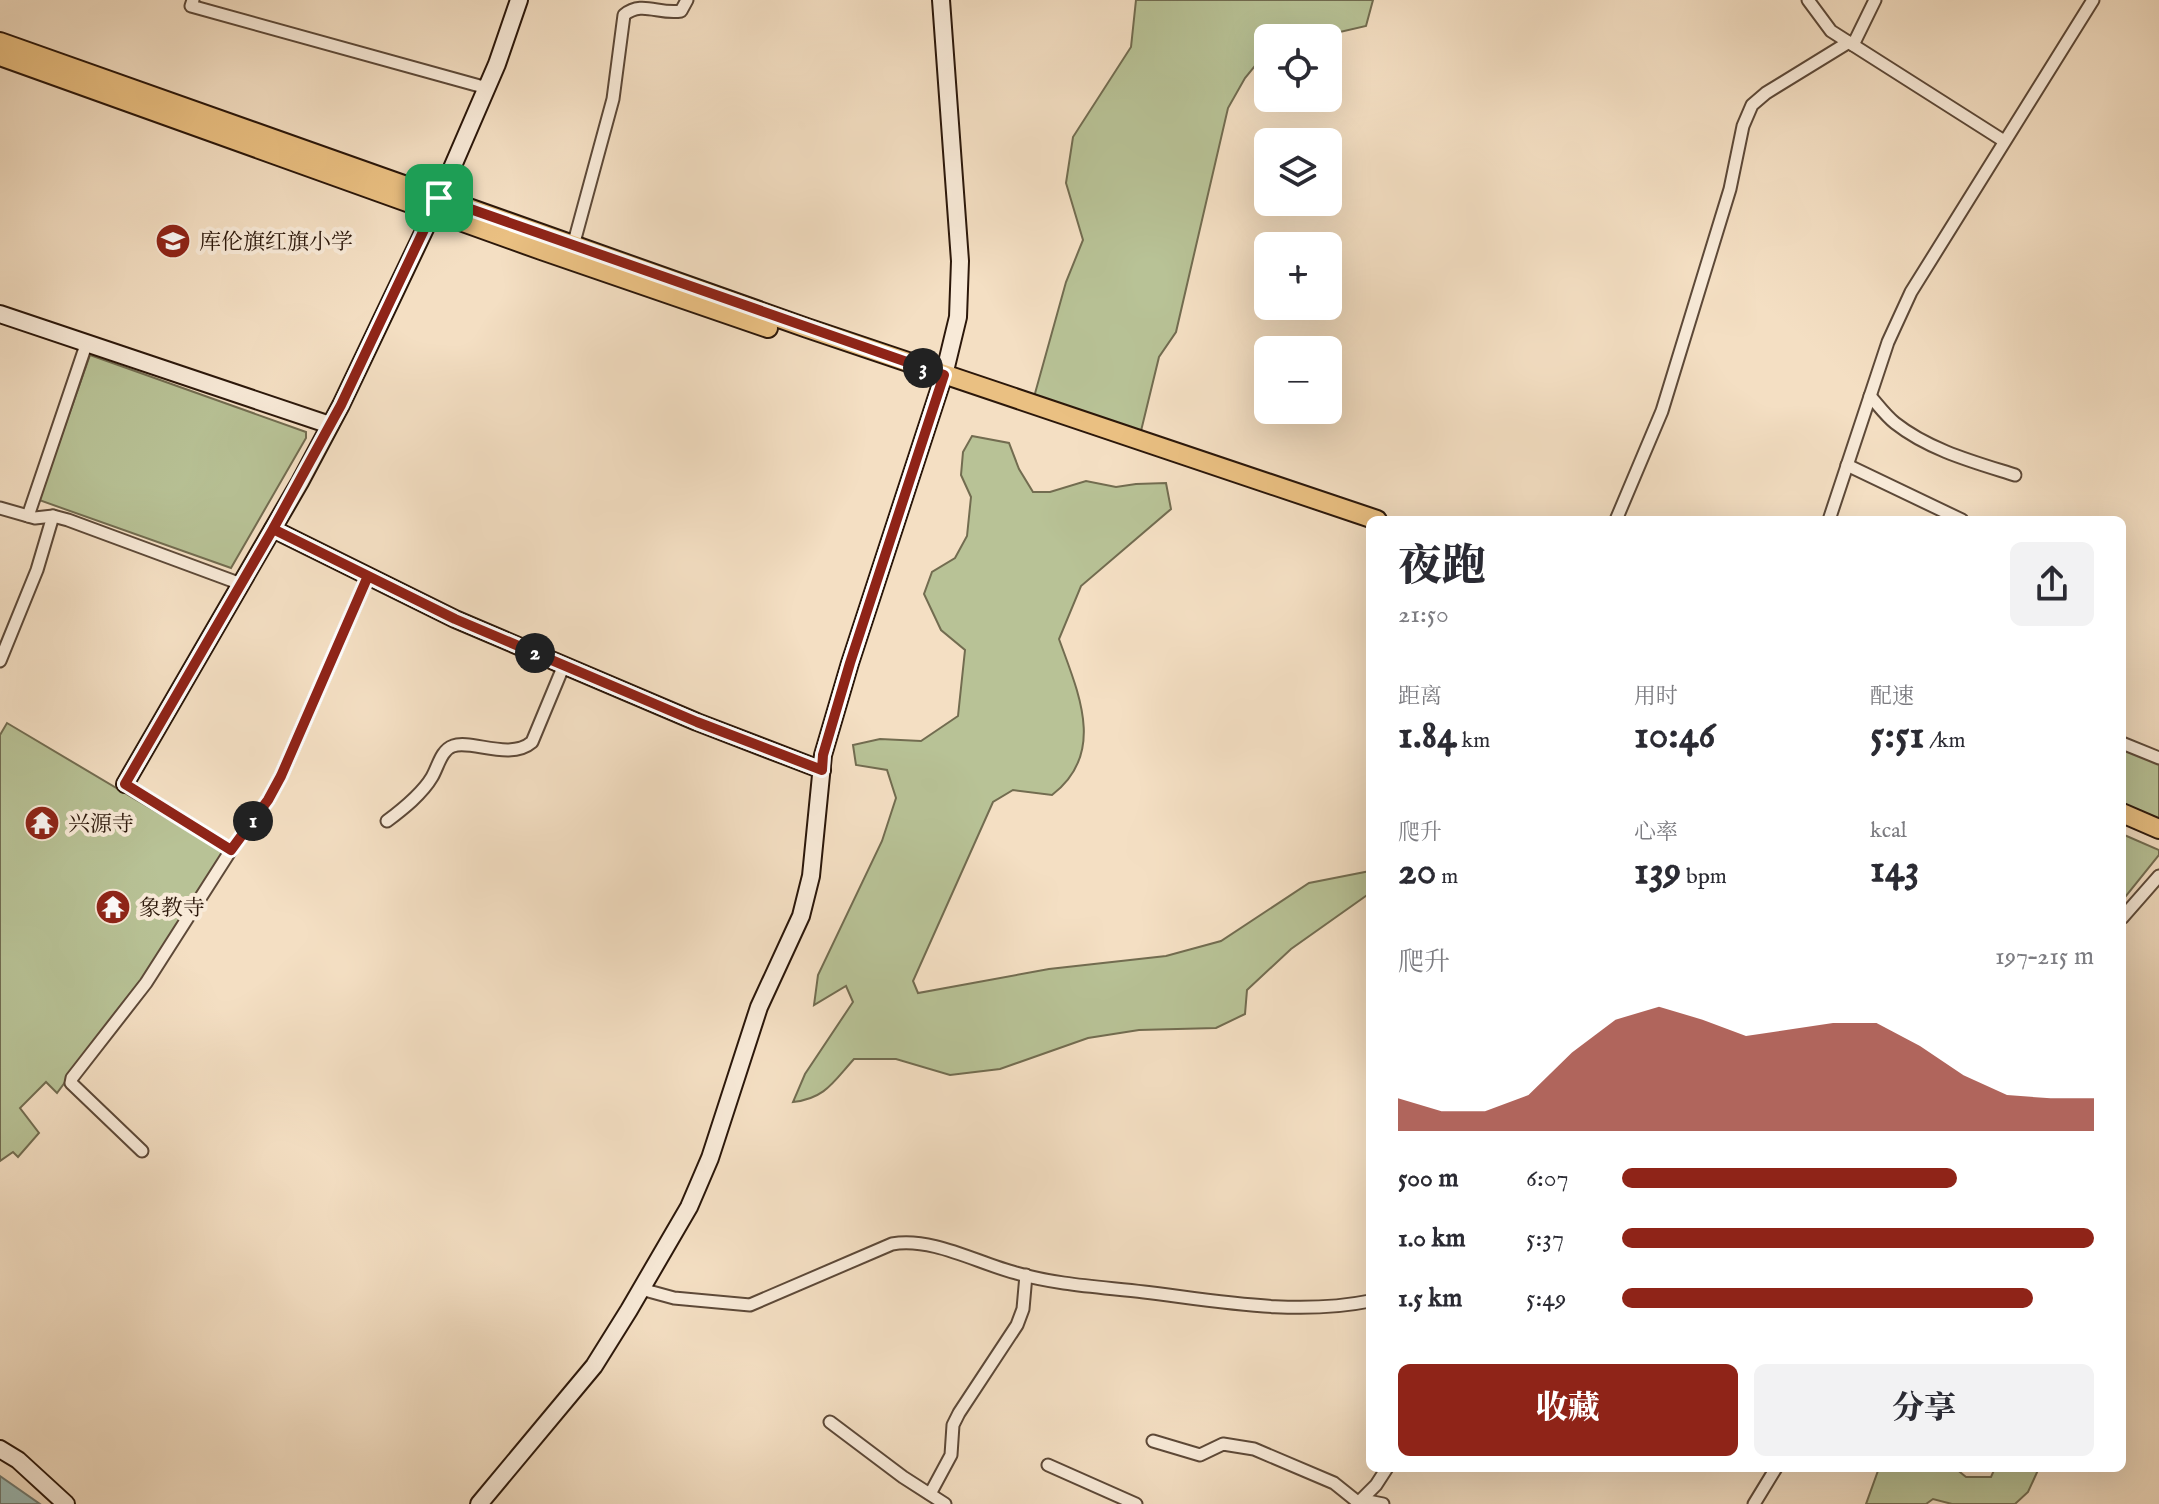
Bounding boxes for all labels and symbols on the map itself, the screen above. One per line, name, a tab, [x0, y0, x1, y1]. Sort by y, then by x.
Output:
pin	[405, 164, 473, 232]
school or university icon: 库伦旗红旗小学	[154, 222, 192, 260]
place label: 库伦旗红旗小学	[199, 229, 353, 257]
pin: 3	[903, 348, 943, 388]
pin: 2	[515, 633, 555, 673]
pin: 1	[233, 801, 273, 841]
temple icon: 兴源寺	[23, 804, 61, 842]
place label: 兴源寺	[68, 811, 134, 839]
temple icon: 象教寺	[94, 888, 132, 926]
place label: 象教寺	[139, 895, 205, 923]

